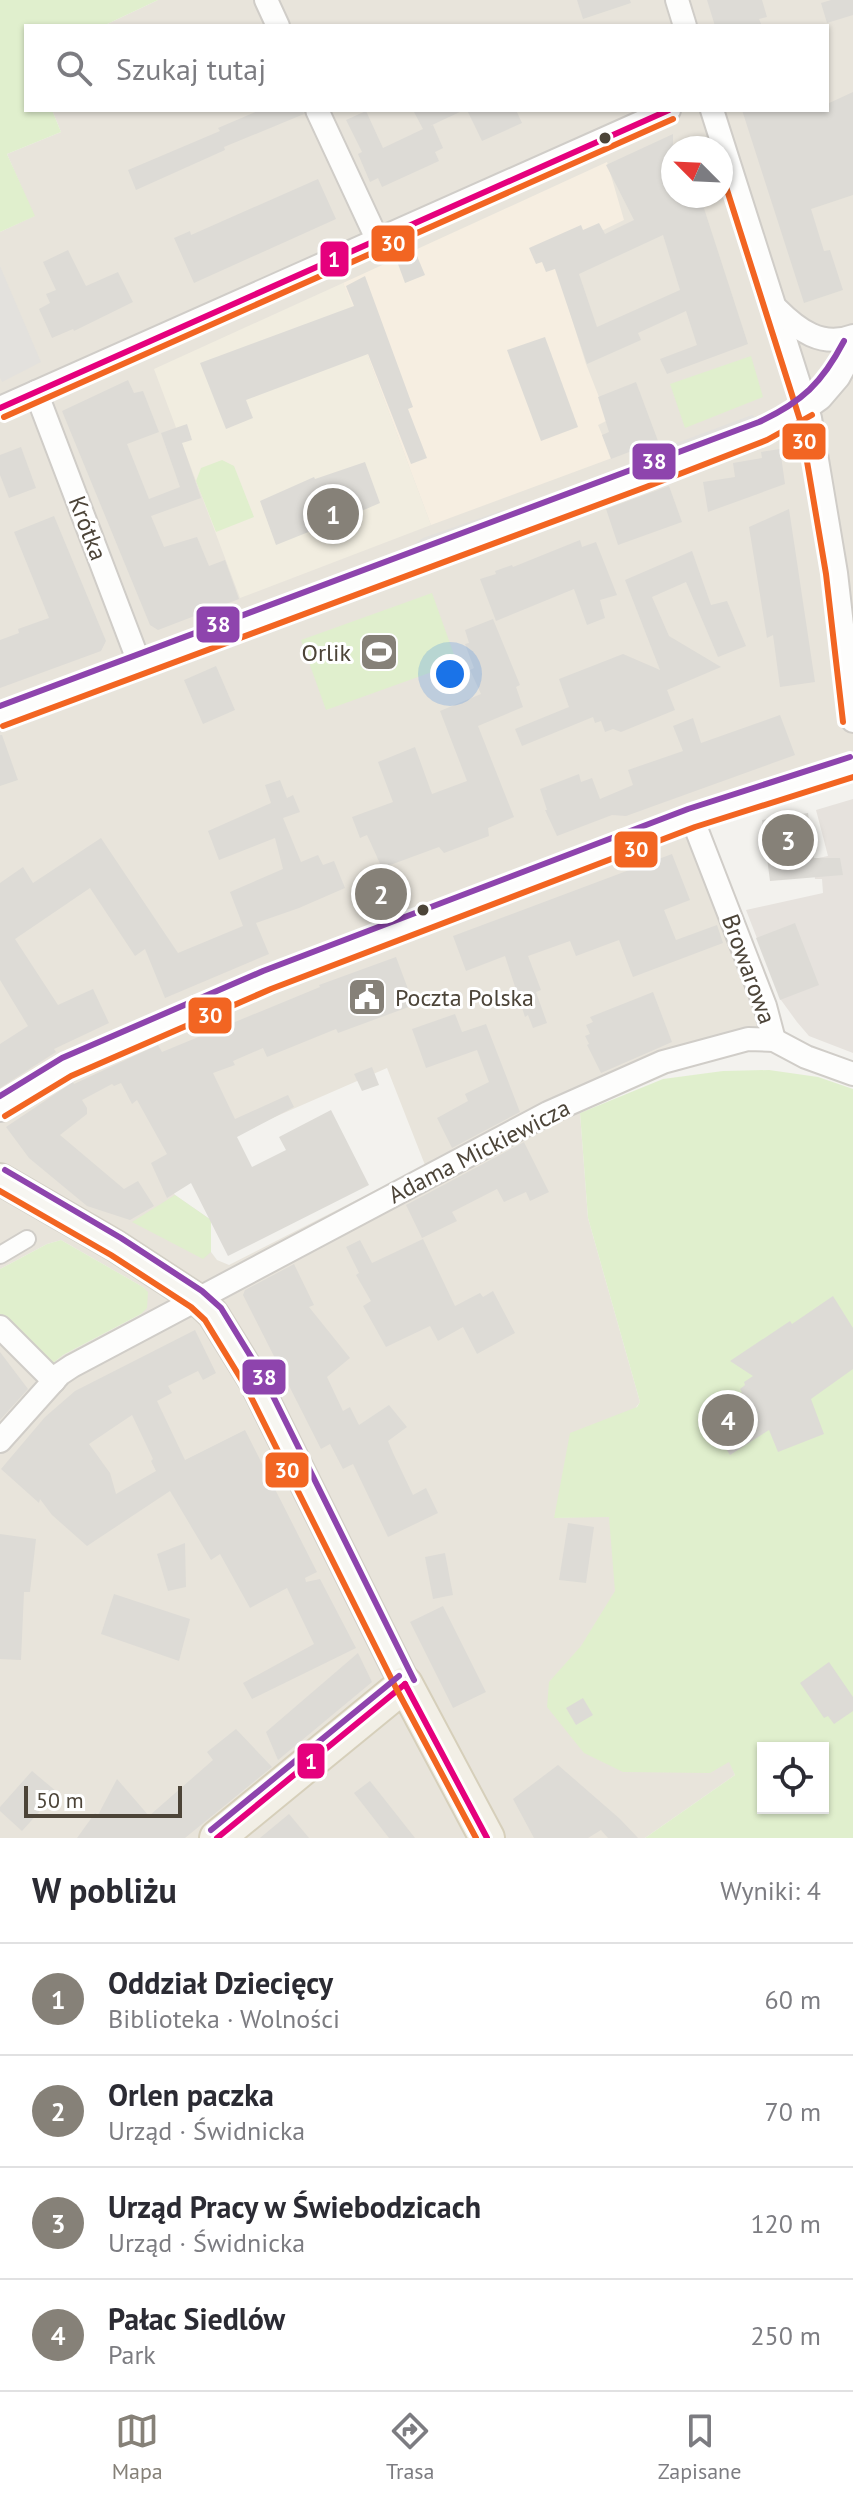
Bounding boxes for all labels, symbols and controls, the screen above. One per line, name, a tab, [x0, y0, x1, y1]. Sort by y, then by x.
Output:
search box	[24, 24, 829, 112]
icon: search	[52, 46, 96, 90]
text: Szukaj tutaj	[116, 49, 266, 88]
unlabelled marker	[597, 130, 613, 146]
north arrow	[661, 136, 733, 208]
line badge: 30	[370, 224, 416, 263]
text: 30	[381, 229, 405, 257]
line badge: 1	[319, 240, 350, 278]
text: 1	[328, 245, 340, 273]
line badge: 30	[781, 422, 827, 461]
text: 30	[792, 427, 816, 455]
line badge: 38	[631, 442, 677, 481]
text: 38	[642, 447, 666, 475]
pin: 1	[307, 484, 359, 544]
street label: Krótka	[62, 491, 114, 565]
line badge: 38	[195, 605, 241, 644]
text: 38	[206, 610, 230, 638]
sports icon: Orlik	[358, 631, 400, 673]
place label: Orlik	[301, 637, 352, 668]
your location	[430, 654, 470, 694]
pin: 3	[762, 810, 814, 870]
line badge: 30	[613, 830, 659, 869]
text: 30	[624, 835, 648, 863]
pin: 2	[355, 864, 407, 924]
unlabelled marker	[415, 902, 431, 918]
street label: Browarowa	[715, 910, 783, 1028]
public building icon: Poczta Polska	[346, 976, 388, 1018]
place label: Poczta Polska	[395, 982, 534, 1013]
line badge: 30	[187, 996, 233, 1035]
text: 30	[198, 1001, 222, 1029]
street label: Adama Mickiewicza	[383, 1092, 575, 1210]
line badge: 38	[241, 1358, 287, 1396]
text: 38	[252, 1363, 276, 1391]
pin: 4	[702, 1390, 754, 1450]
line badge: 30	[264, 1451, 310, 1489]
text: 30	[275, 1456, 299, 1484]
line badge: 1	[296, 1742, 326, 1780]
map controls	[757, 1742, 829, 1814]
button: locate	[757, 1742, 829, 1814]
text: 1	[305, 1747, 317, 1775]
scale bar	[24, 1782, 182, 1818]
text: 50 m	[36, 1786, 84, 1814]
text: W pobliżu	[32, 1868, 177, 1912]
text: Wyniki: 4	[720, 1874, 821, 1907]
text: Oddział Dziecięcy	[108, 1963, 333, 2002]
text: 1	[51, 1983, 65, 2016]
text: 60 m	[765, 1983, 821, 2016]
text: Biblioteka · Wolności	[108, 2002, 340, 2035]
text: Orlen paczka	[108, 2075, 274, 2114]
text: 2	[51, 2095, 65, 2128]
text: 70 m	[765, 2095, 821, 2128]
text: Urząd · Świdnicka	[108, 2114, 305, 2147]
text: Urząd Pracy w Świebodzicach	[108, 2187, 481, 2226]
text: 3	[51, 2207, 65, 2240]
text: 120 m	[750, 2207, 821, 2240]
text: Urząd · Świdnicka	[108, 2226, 305, 2259]
text: Pałac Siedlów	[108, 2299, 285, 2338]
text: 4	[51, 2319, 65, 2352]
text: 250 m	[750, 2319, 821, 2352]
text: Park	[108, 2338, 156, 2371]
tab: Mapa	[112, 2409, 163, 2485]
tab: Trasa	[386, 2409, 434, 2485]
tab: Zapisane	[658, 2409, 741, 2485]

